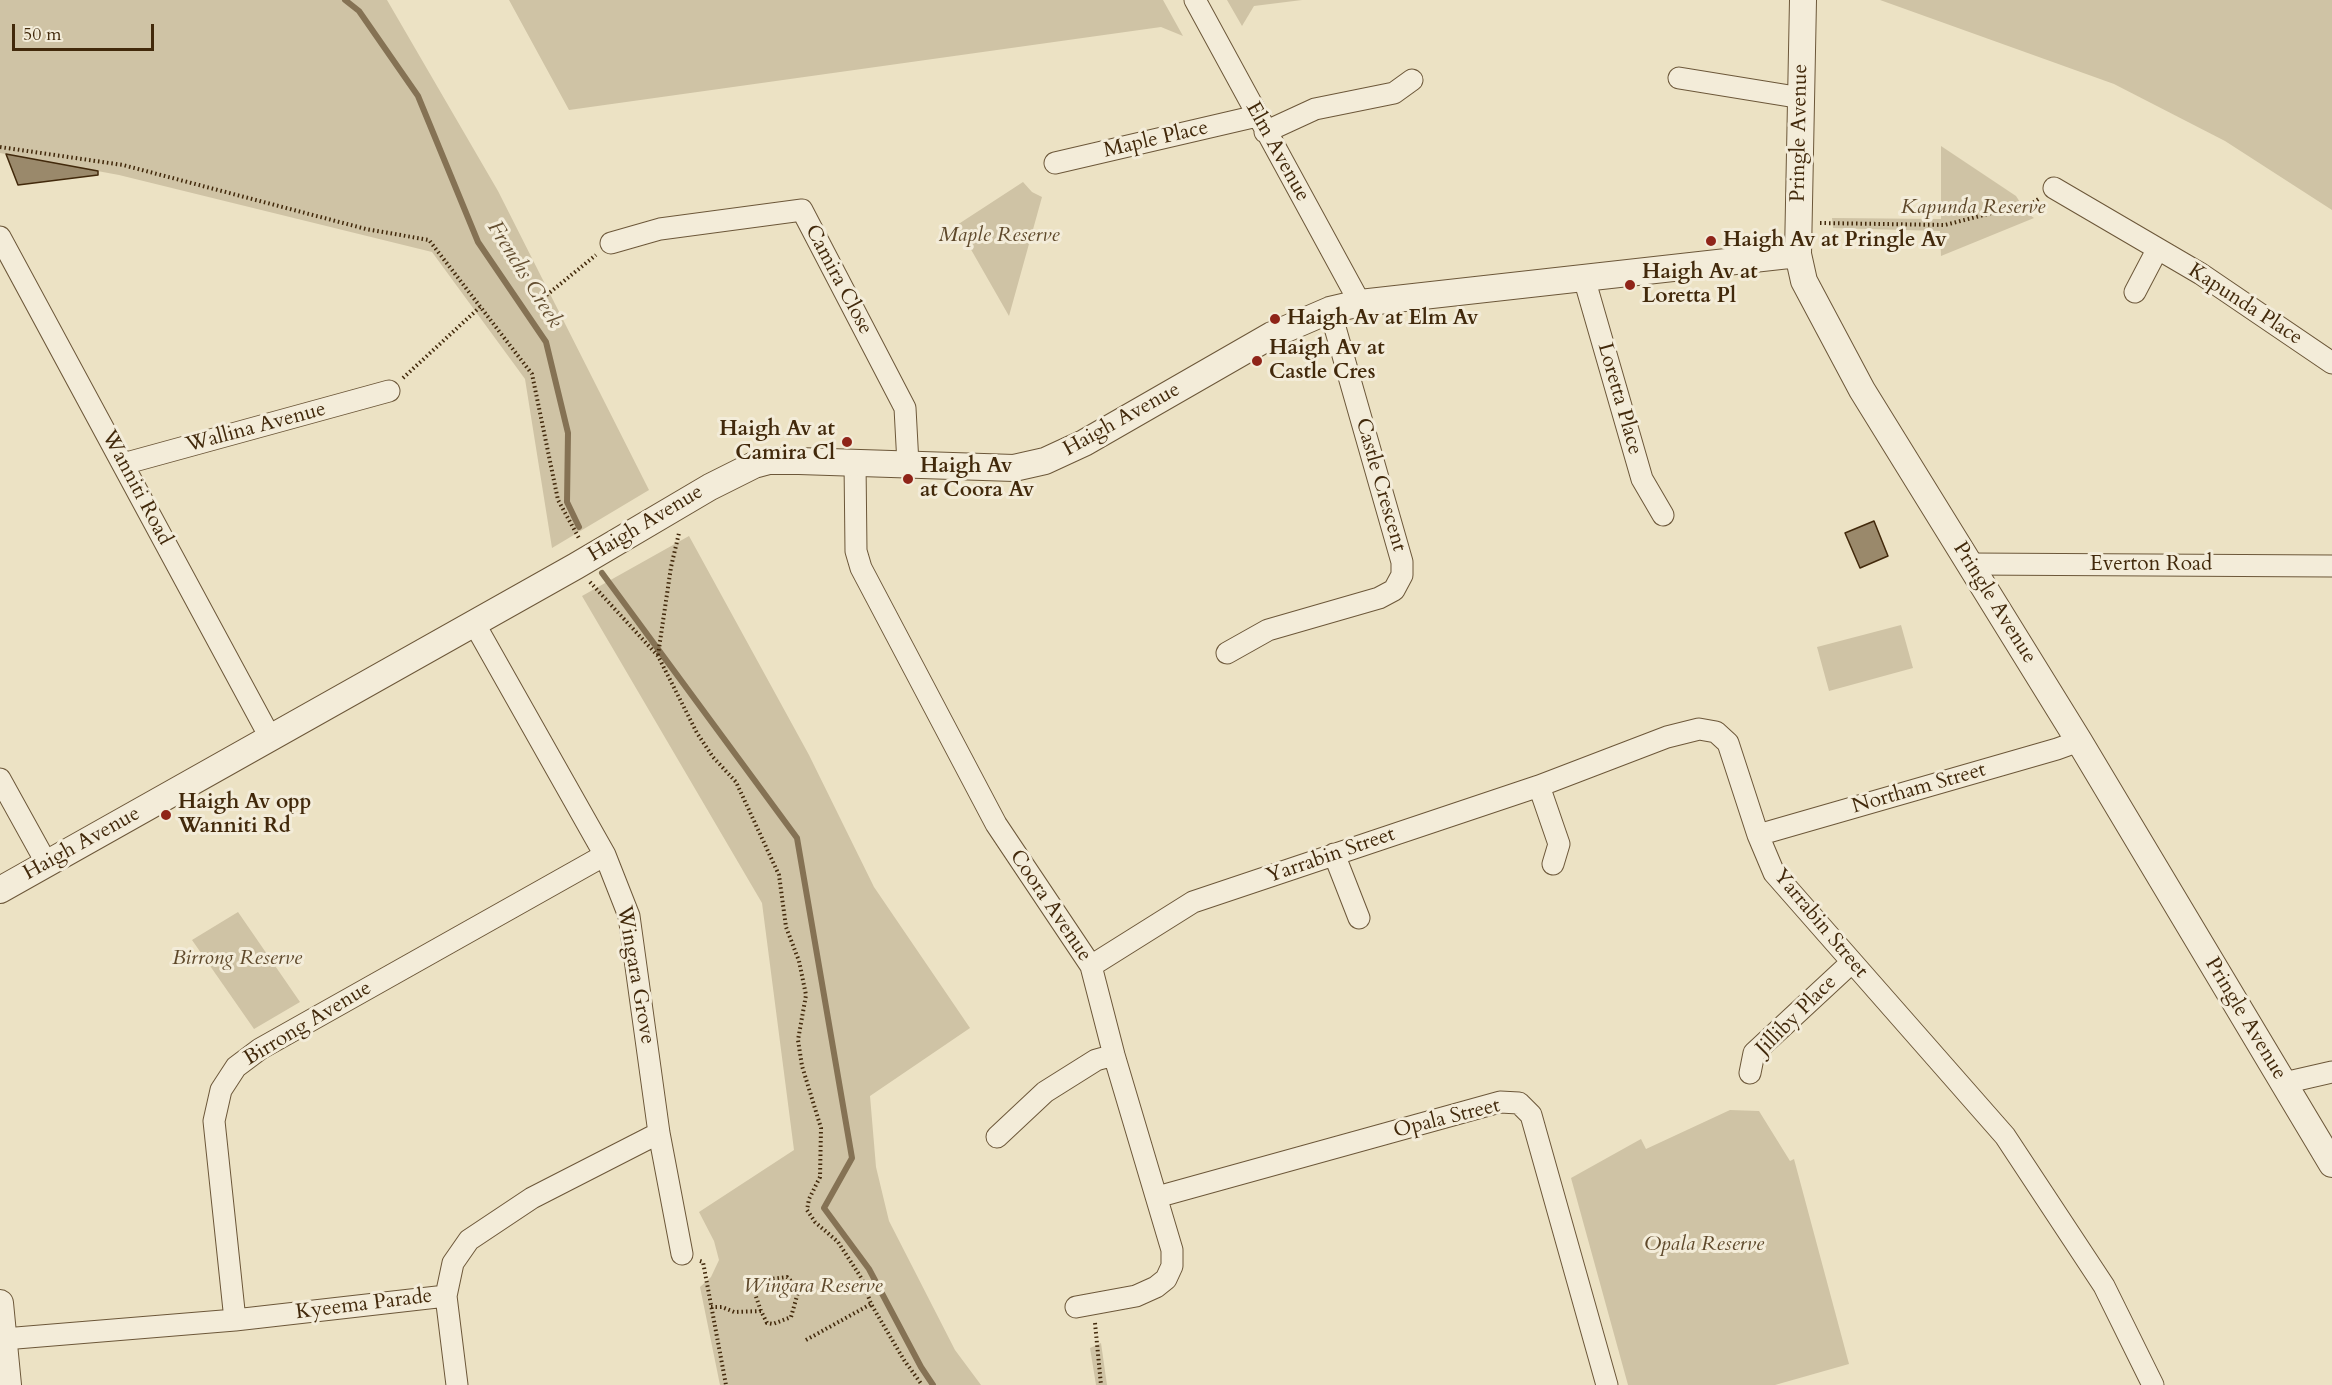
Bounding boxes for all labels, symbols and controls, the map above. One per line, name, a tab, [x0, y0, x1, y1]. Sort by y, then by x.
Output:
scale bar	[15, 12, 158, 50]
text: 50 m	[23, 22, 62, 47]
street label: Pringle Avenue	[1786, 64, 1814, 202]
street label: Elm Avenue	[1239, 98, 1315, 206]
street label: Maple Place	[1101, 116, 1211, 164]
park label: Kapunda Reserve	[1901, 195, 2045, 221]
water label: Frenchs Creek	[481, 217, 567, 333]
street label: Camira Close	[799, 221, 877, 339]
park label: Maple Reserve	[938, 223, 1060, 249]
place label: Haigh Av at Pringle Av	[1723, 228, 1947, 254]
marker: Haigh Av at Pringle Av	[1704, 234, 1718, 248]
street label: Kapunda Place	[2183, 259, 2307, 351]
place label: Haigh Av at Loretta Pl	[1642, 260, 1758, 310]
marker: Haigh Av at Loretta Pl	[1623, 278, 1637, 292]
place label: Haigh Av at Elm Av	[1287, 306, 1478, 332]
marker: Haigh Av at Elm Av	[1268, 312, 1282, 326]
place label: Haigh Av at Castle Cres	[1269, 336, 1385, 386]
street label: Loretta Place	[1591, 340, 1647, 458]
marker: Haigh Av at Castle Cres	[1250, 354, 1264, 368]
street label: Haigh Avenue	[1059, 378, 1185, 462]
street label: Wallina Avenue	[183, 397, 329, 459]
street label: Castle Crescent	[1349, 416, 1411, 554]
place label: Haigh Av at Camira Cl	[719, 417, 835, 467]
street label: Wanniti Road	[95, 426, 177, 550]
marker: Haigh Av at Camira Cl	[840, 435, 854, 449]
place label: Haigh Av at Coora Av	[920, 454, 1034, 504]
marker: Haigh Av at Coora Av	[901, 472, 915, 486]
street label: Haigh Avenue	[584, 480, 708, 568]
street label: Pringle Avenue	[1947, 538, 2041, 668]
street label: Everton Road	[2090, 552, 2212, 578]
street label: Northam Street	[1849, 758, 1989, 820]
place label: Haigh Av opp Wanniti Rd	[178, 790, 312, 840]
street label: Haigh Avenue	[19, 802, 145, 886]
marker: Haigh Av opp Wanniti Rd	[159, 808, 173, 822]
street label: Yarrabin Street	[1263, 822, 1399, 890]
street label: Coora Avenue	[1003, 845, 1097, 967]
street label: Yarrabin Street	[1767, 864, 1873, 984]
street label: Wingara Grove	[610, 904, 660, 1046]
park label: Birrong Reserve	[172, 946, 302, 972]
street label: Pringle Avenue	[2199, 953, 2291, 1085]
street label: Jilliby Place	[1751, 970, 1843, 1062]
street label: Birrong Avenue	[240, 976, 376, 1072]
street label: Opala Street	[1391, 1094, 1503, 1144]
park label: Opala Reserve	[1644, 1232, 1764, 1258]
park label: Wingara Reserve	[743, 1274, 883, 1300]
street label: Kyeema Parade	[294, 1284, 434, 1326]

